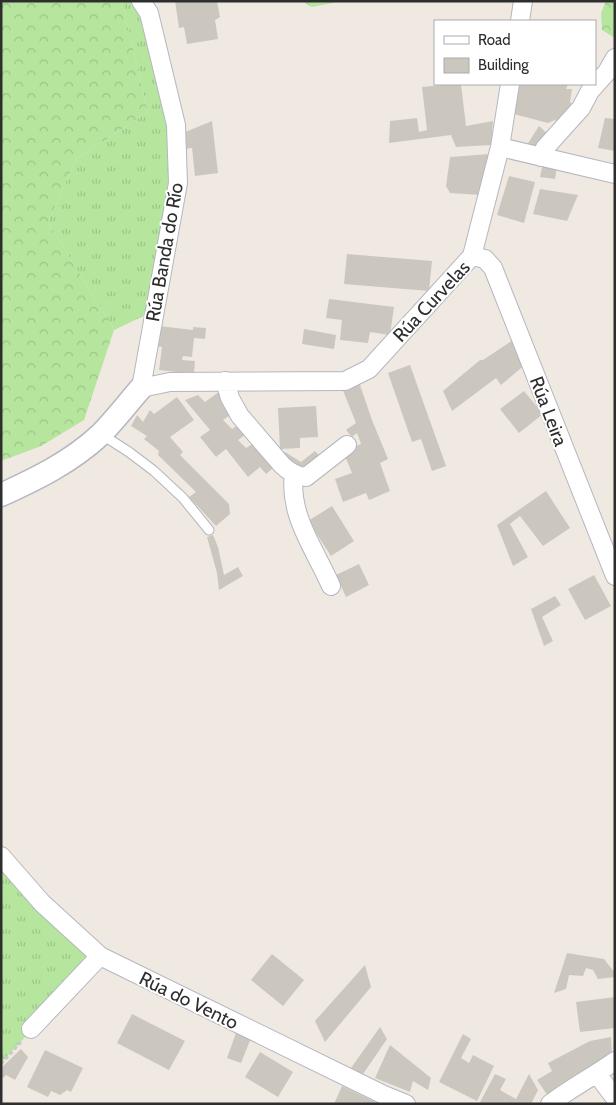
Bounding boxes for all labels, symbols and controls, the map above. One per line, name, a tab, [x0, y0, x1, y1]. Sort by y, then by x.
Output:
legend	[434, 20, 596, 85]
text: Road	[478, 31, 511, 49]
text: Building	[478, 56, 529, 74]
street label: Rúa Banda do Río	[141, 181, 188, 323]
street label: Rúa Curvelas	[388, 256, 475, 347]
street label: Rúa Leira	[525, 373, 572, 449]
street label: Rúa do Vento	[136, 967, 242, 1034]

